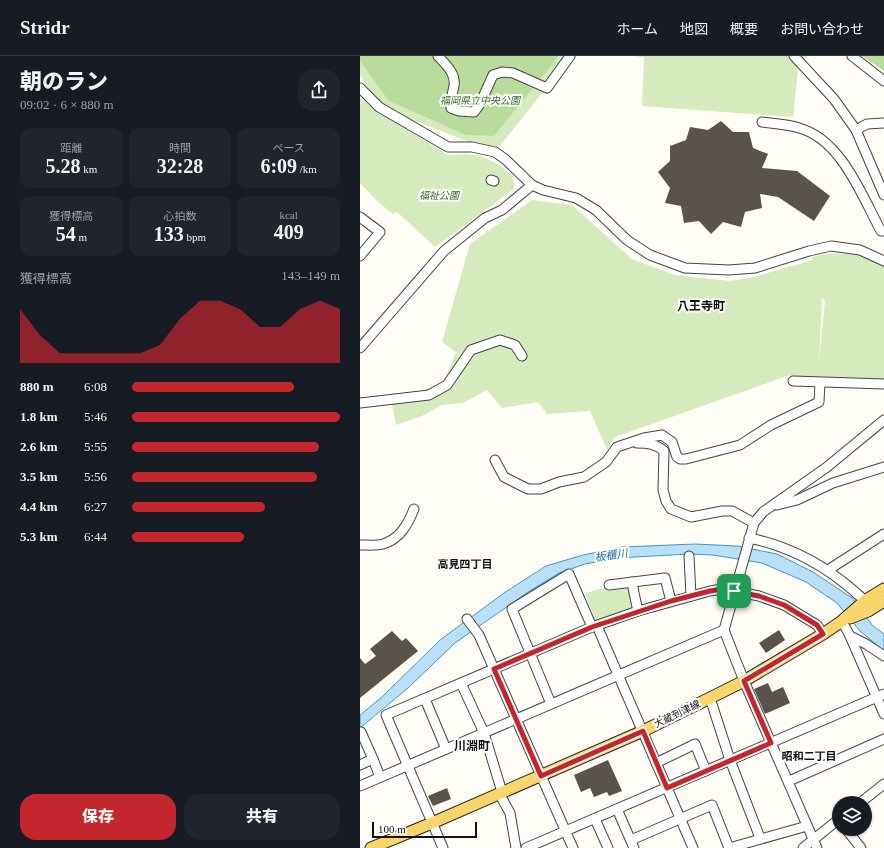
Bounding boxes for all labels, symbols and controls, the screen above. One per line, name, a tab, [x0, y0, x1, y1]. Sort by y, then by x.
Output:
text: Stridr	[20, 17, 70, 38]
text: ホーム	[616, 22, 658, 37]
text: 地図	[680, 22, 708, 37]
text: 概要	[730, 22, 758, 37]
text: お問い合わせ	[780, 22, 864, 37]
text: 朝のラン	[20, 69, 108, 94]
button: share	[298, 69, 340, 111]
park label: 福岡県立中央公園	[440, 95, 522, 106]
text: 09:02 · 6 × 880 m	[20, 97, 114, 112]
text: 距離	[60, 142, 82, 154]
text: 時間	[169, 142, 191, 154]
text: ペース	[272, 142, 305, 154]
text: 5.28	[45, 155, 80, 177]
text: 32:28	[157, 155, 203, 177]
text: 6:09	[260, 155, 297, 177]
text: km	[80, 163, 97, 175]
text: /km	[297, 163, 317, 175]
park label: 福祉公園	[419, 190, 461, 201]
text: kcal	[279, 209, 298, 221]
text: 獲得標高	[49, 210, 93, 222]
text: 心拍数	[163, 210, 196, 222]
text: 409	[274, 221, 304, 243]
text: 54	[56, 223, 76, 245]
text: 133	[154, 223, 184, 245]
text: m	[76, 231, 87, 243]
text: bpm	[184, 231, 206, 243]
text: 143–149 m	[281, 268, 340, 283]
text: 獲得標高	[20, 271, 72, 286]
district label: 八王寺町	[677, 299, 725, 313]
text: 880 m	[20, 379, 54, 394]
text: 6:08	[84, 379, 107, 394]
text: 1.8 km	[20, 409, 58, 424]
text: 5:46	[84, 409, 107, 424]
text: 2.6 km	[20, 439, 58, 454]
text: 5:55	[84, 439, 107, 454]
text: 3.5 km	[20, 469, 58, 484]
text: 5:56	[84, 469, 107, 484]
text: 4.4 km	[20, 499, 58, 514]
text: 6:27	[84, 499, 107, 514]
text: 5.3 km	[20, 529, 58, 544]
text: 6:44	[84, 529, 107, 544]
water label: 板櫃川	[594, 547, 629, 563]
district label: 高見四丁目	[438, 558, 493, 570]
pin	[717, 574, 751, 608]
icon: arrive	[723, 580, 745, 602]
street label: 大蔵到津線	[652, 698, 702, 730]
district label: 川淵町	[454, 739, 490, 753]
district label: 昭和二丁目	[782, 750, 837, 762]
button: 保存	[20, 794, 176, 840]
button: 共有	[184, 794, 340, 840]
map controls	[832, 796, 872, 836]
button: layers	[832, 796, 872, 836]
scale bar	[372, 820, 477, 839]
text: 100 m	[378, 823, 406, 835]

